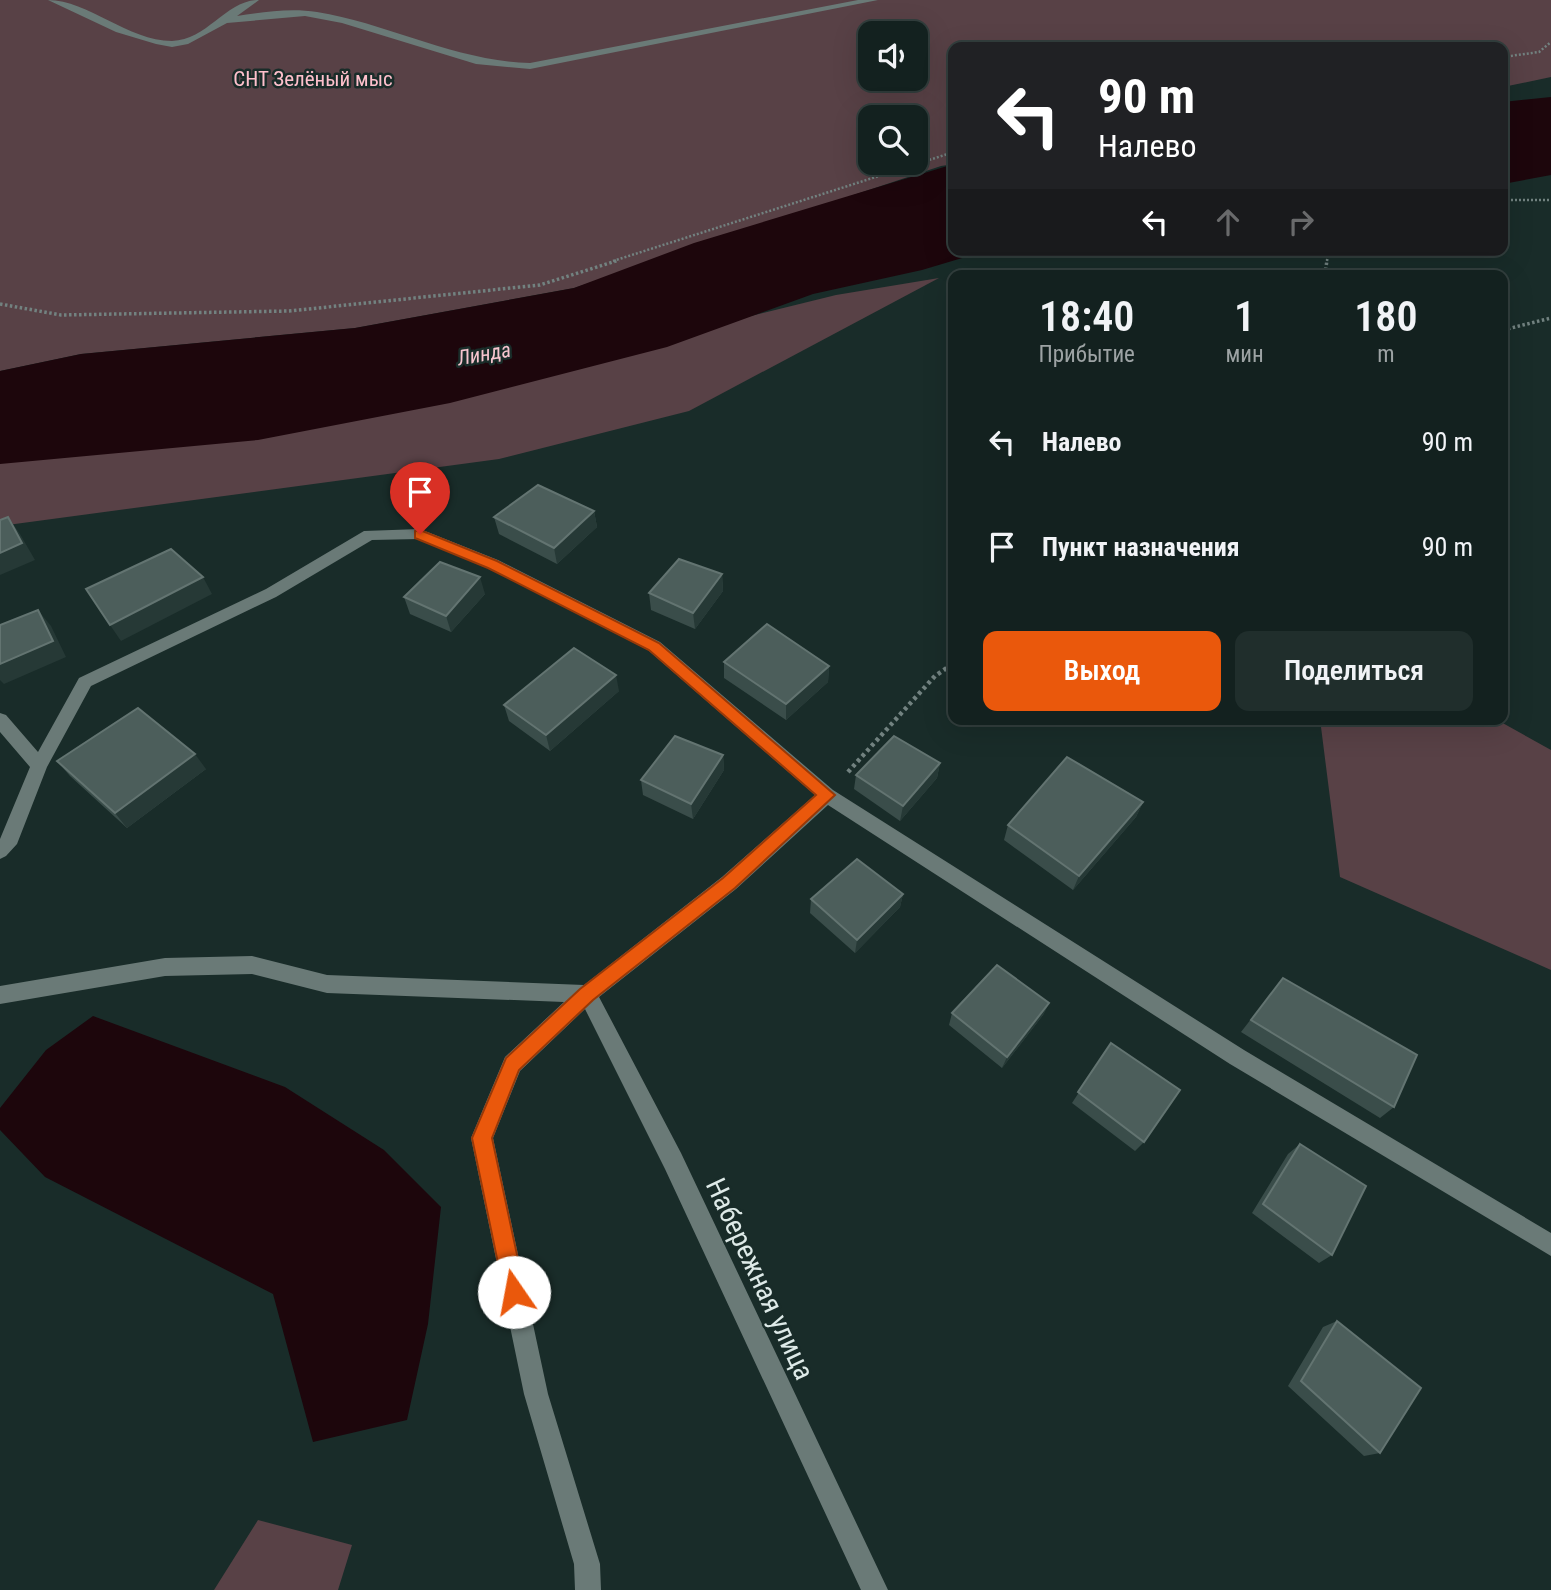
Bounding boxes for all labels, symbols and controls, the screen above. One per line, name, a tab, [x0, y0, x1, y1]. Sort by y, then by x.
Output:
map controls	[858, 21, 928, 175]
button: sound	[858, 21, 928, 91]
park label: СНТ Зелёный мыс	[233, 67, 393, 91]
text: 90 m	[1098, 68, 1195, 125]
icon: left	[983, 70, 1074, 161]
button: search	[858, 105, 928, 175]
text: Налево	[1098, 127, 1197, 165]
icon: left	[1136, 203, 1174, 241]
icon: ahead	[1209, 203, 1247, 241]
icon: right	[1282, 203, 1320, 241]
text: 18:40	[1039, 292, 1134, 341]
text: 1	[1234, 292, 1255, 341]
text: 180	[1354, 292, 1418, 341]
water label: Линда	[454, 337, 513, 371]
text: Прибытие	[1038, 341, 1135, 368]
text: мин	[1225, 341, 1264, 368]
text: m	[1377, 341, 1394, 368]
icon: left	[983, 423, 1021, 461]
text: Налево	[1042, 427, 1122, 457]
text: 90 m	[1422, 427, 1473, 457]
pin	[390, 462, 450, 534]
icon: arrive	[401, 473, 439, 511]
icon: arrive	[983, 528, 1021, 566]
text: Пункт назначения	[1042, 532, 1240, 562]
text: 90 m	[1422, 532, 1473, 562]
button: Выход	[983, 631, 1221, 711]
button: Поделиться	[1235, 631, 1473, 711]
street label: Набережная улица	[699, 1173, 821, 1385]
position arrow	[477, 1255, 551, 1329]

